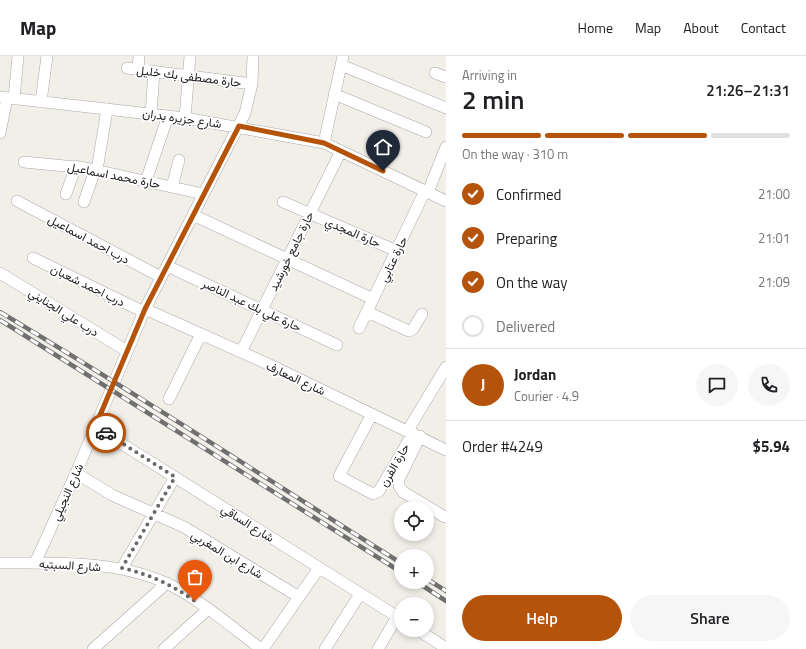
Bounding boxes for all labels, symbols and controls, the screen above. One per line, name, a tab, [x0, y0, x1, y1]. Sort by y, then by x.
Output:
text: Map	[20, 13, 56, 42]
text: Home	[578, 17, 613, 38]
text: Map	[635, 17, 661, 38]
text: About	[683, 17, 719, 38]
text: Contact	[741, 17, 786, 38]
street label: حارة مصطفى بك خليل	[135, 60, 243, 92]
text: Arriving in	[462, 65, 517, 85]
text: 21:26–21:31	[706, 79, 790, 102]
text: 2 min	[462, 80, 525, 119]
street label: شارع جزيره بدران	[141, 103, 223, 133]
pin	[366, 130, 400, 171]
icon: home	[372, 136, 394, 158]
text: On the way · 310 m	[462, 144, 568, 164]
street label: حارة محمد اسماعيل	[66, 157, 162, 193]
icon: check	[462, 183, 484, 205]
text: Confirmed	[496, 183, 561, 206]
text: 21:00	[758, 184, 790, 204]
street label: حارة جامع خورشيد	[263, 208, 319, 294]
street label: درب احمد اسماعيل	[45, 209, 133, 269]
street label: حارة المجدي	[322, 212, 384, 253]
icon: check	[462, 227, 484, 249]
text: Preparing	[496, 227, 557, 250]
text: 21:01	[758, 228, 790, 248]
street label: حارة عتابي	[374, 233, 413, 286]
street label: درب احمد شعبان	[48, 259, 129, 311]
icon: check	[462, 271, 484, 293]
text: On the way	[496, 271, 568, 294]
text: 21:09	[758, 272, 790, 292]
street label: حارة علي بك عبد الناصر	[198, 273, 305, 337]
street label: درب علي الجنايني	[25, 283, 103, 342]
text: Delivered	[496, 315, 555, 338]
street label: شارع المعارف	[263, 356, 329, 400]
text: Jordan	[514, 363, 556, 386]
button: chat	[696, 364, 738, 406]
button: phone	[748, 364, 790, 406]
text: J	[481, 373, 485, 396]
text: Courier · 4.9	[514, 386, 579, 406]
courier	[86, 413, 126, 453]
icon: car	[95, 422, 117, 444]
text: Order #4249	[462, 435, 543, 458]
text: $5.94	[753, 435, 790, 458]
street label: حارة الفرن	[374, 440, 414, 490]
street label: شارع النجيلي	[46, 460, 89, 524]
street label: شارع الساقي	[217, 499, 278, 548]
map controls	[394, 501, 434, 637]
button: locate	[394, 501, 434, 541]
street label: شارع ابن المغربي	[187, 525, 267, 584]
button: +	[394, 549, 434, 589]
street label: شارع السبتيه	[38, 554, 102, 576]
pin	[178, 560, 212, 601]
icon: bag	[184, 566, 206, 588]
button: Help	[462, 595, 622, 641]
button: Share	[630, 595, 790, 641]
button: −	[394, 597, 434, 637]

